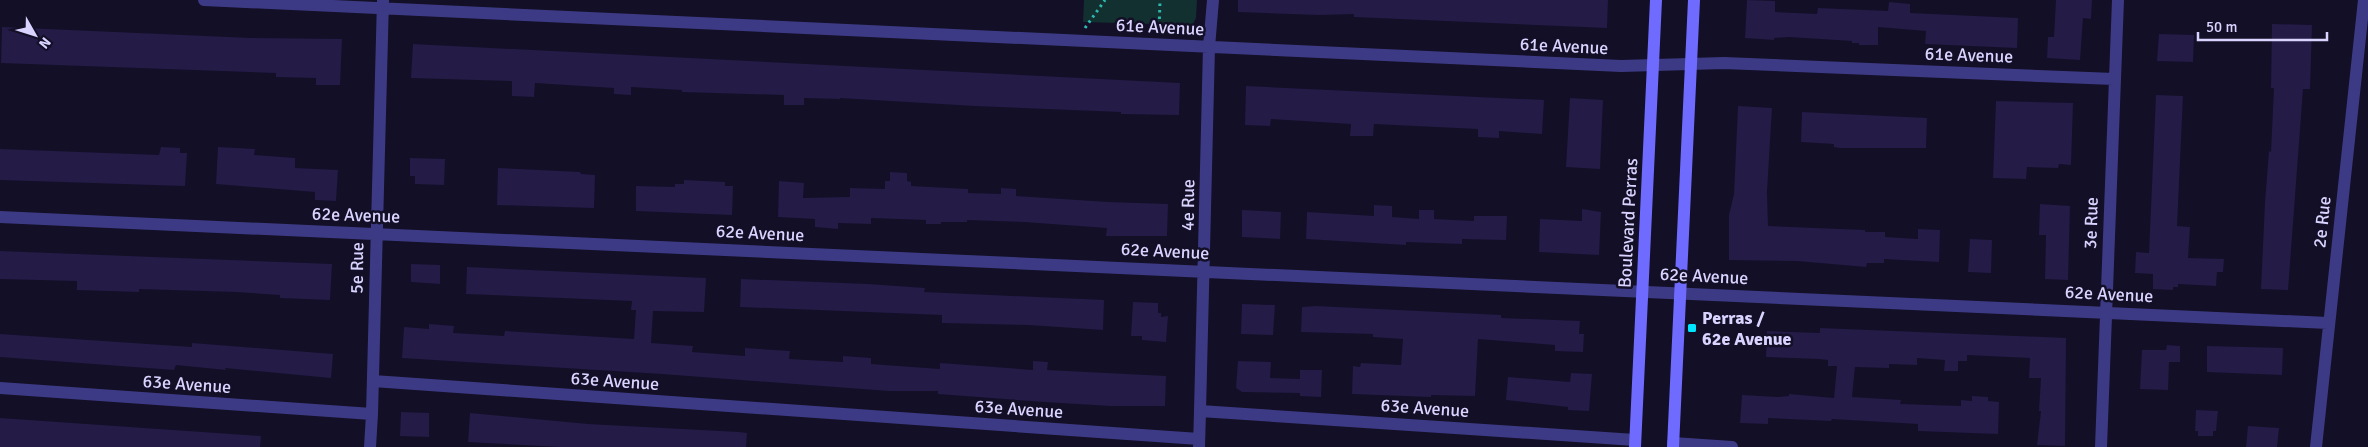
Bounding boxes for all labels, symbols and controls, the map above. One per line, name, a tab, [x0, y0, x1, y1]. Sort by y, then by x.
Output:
north arrow	[10, 10, 60, 60]
scale bar	[2198, 10, 2327, 42]
street label: 61e Avenue	[1115, 14, 1205, 40]
text: 50 m	[2206, 18, 2237, 36]
street label: 61e Avenue	[1519, 33, 1609, 59]
text: N	[35, 34, 54, 52]
street label: 61e Avenue	[1924, 42, 2014, 68]
street label: Boulevard Perras	[1614, 157, 1642, 289]
street label: 4e Rue	[1177, 179, 1199, 231]
street label: 2e Rue	[2308, 195, 2336, 249]
street label: 3e Rue	[2079, 197, 2103, 249]
street label: 62e Avenue	[311, 202, 401, 228]
street label: 62e Avenue	[715, 220, 805, 246]
street label: 62e Avenue	[1120, 238, 1210, 264]
street label: 5e Rue	[346, 242, 368, 294]
street label: 62e Avenue	[1659, 263, 1749, 289]
street label: 62e Avenue	[2064, 281, 2154, 307]
place label: Perras / 62e Avenue	[1702, 307, 1792, 350]
marker: Perras / 62e Avenue	[1686, 322, 1698, 334]
street label: 63e Avenue	[570, 367, 660, 395]
street label: 63e Avenue	[142, 370, 232, 398]
street label: 63e Avenue	[1380, 394, 1470, 422]
street label: 63e Avenue	[974, 395, 1064, 423]

